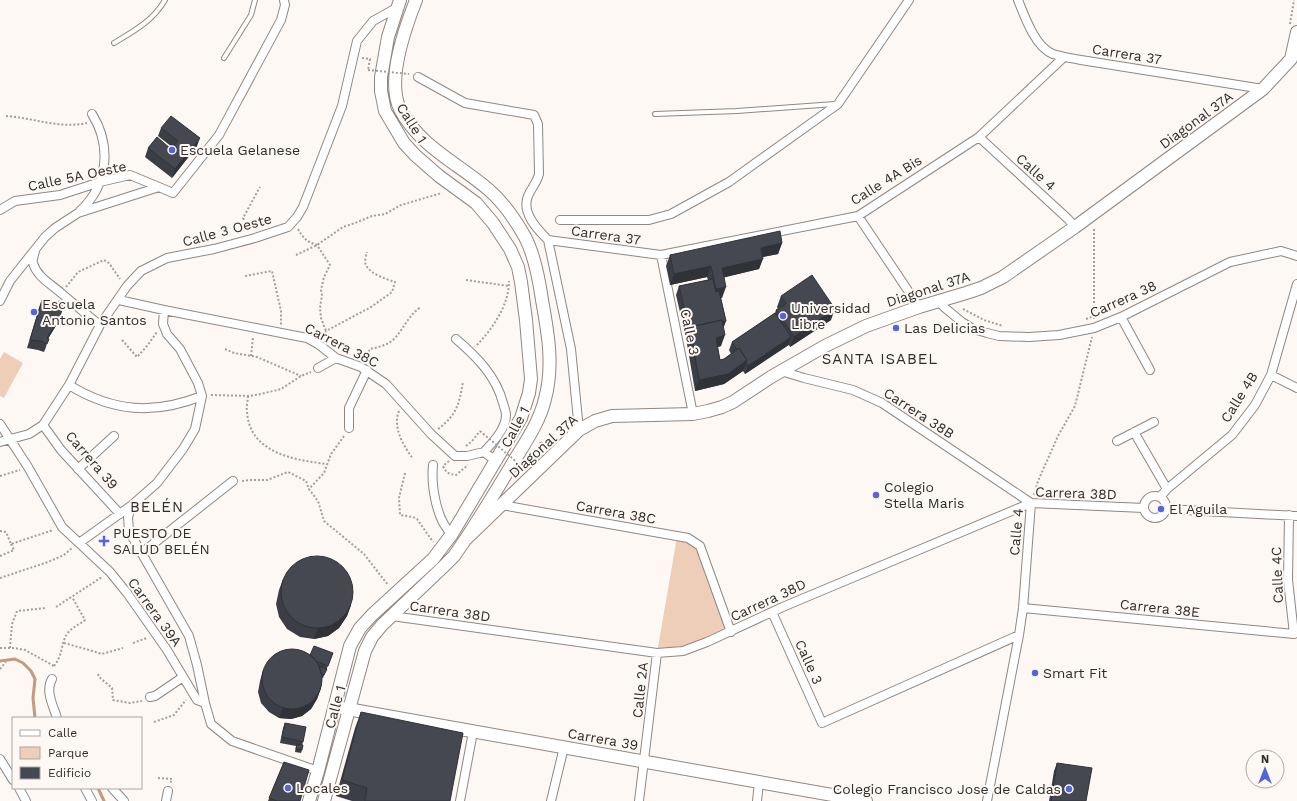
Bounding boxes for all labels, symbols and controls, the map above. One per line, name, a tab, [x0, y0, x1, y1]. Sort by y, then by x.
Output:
street label: Carrera 37	[1091, 41, 1163, 67]
street label: Diagonal 37A	[1156, 88, 1236, 152]
street label: Calle 1	[394, 100, 430, 146]
place label: Escuela Gelanese	[180, 142, 300, 158]
marker: Escuela Gelanese	[167, 145, 177, 155]
street label: Calle 4	[1013, 150, 1059, 194]
street label: Calle 4A Bis	[847, 152, 925, 208]
street label: Calle 5A Oeste	[26, 158, 128, 194]
street label: Calle 3 Oeste	[181, 210, 273, 250]
street label: Carrera 37	[570, 222, 642, 248]
street label: Diagonal 37A	[884, 268, 972, 310]
street label: Carrera 38	[1087, 277, 1159, 321]
place label: Escuela Antonio Santos	[42, 296, 147, 328]
place label: Universidad Libre	[791, 300, 871, 332]
marker: Escuela Antonio Santos	[29, 307, 39, 317]
street label: Calle 3	[677, 307, 703, 357]
marker: Universidad Libre	[778, 311, 788, 321]
street label: Carrera 38C	[302, 319, 382, 371]
place label: Las Delicias	[904, 320, 986, 336]
marker: Las Delicias	[891, 323, 901, 333]
district label: SANTA ISABEL	[822, 350, 938, 368]
street label: Calle 4B	[1217, 369, 1261, 425]
street label: Carrera 38B	[881, 384, 957, 442]
street label: Calle 1	[498, 404, 532, 450]
street label: Diagonal 37A	[505, 411, 581, 481]
street label: Carrera 39	[63, 428, 121, 492]
place label: Colegio Stella Maris	[884, 479, 964, 511]
street label: Carrera 38D	[1035, 484, 1117, 502]
marker: Colegio Stella Maris	[871, 490, 881, 500]
street label: Carrera 38C	[575, 497, 657, 527]
district label: BELÉN	[130, 498, 184, 516]
place label: El Aguila	[1169, 501, 1227, 517]
marker: El Aguila	[1156, 504, 1166, 514]
street label: Calle 4	[1006, 508, 1026, 556]
place label: PUESTO DE SALUD BELÉN	[113, 525, 210, 557]
marker: PUESTO DE SALUD BELÉN	[98, 535, 110, 547]
street label: Calle 4C	[1268, 546, 1286, 604]
street label: Carrera 39A	[125, 575, 185, 649]
street label: Carrera 38D	[728, 576, 808, 624]
street label: Carrera 38E	[1119, 596, 1201, 620]
street label: Carrera 38D	[408, 597, 492, 625]
street label: Calle 3	[792, 637, 826, 687]
street label: Calle 2A	[629, 661, 651, 719]
place label: Smart Fit	[1043, 665, 1107, 681]
marker: Smart Fit	[1030, 668, 1040, 678]
street label: Calle 1	[322, 684, 348, 730]
legend	[12, 717, 142, 789]
street label: Carrera 39	[566, 725, 640, 753]
text: Calle	[48, 726, 77, 740]
text: Parque	[48, 746, 89, 760]
north arrow	[1245, 749, 1285, 789]
text: N	[1261, 753, 1269, 766]
text: Edificio	[48, 766, 91, 780]
place label: Locales	[296, 780, 348, 796]
place label: Colegio Francisco Jose de Caldas	[833, 781, 1061, 797]
marker: Locales	[283, 783, 293, 793]
marker: Colegio Francisco Jose de Caldas	[1064, 784, 1074, 794]

